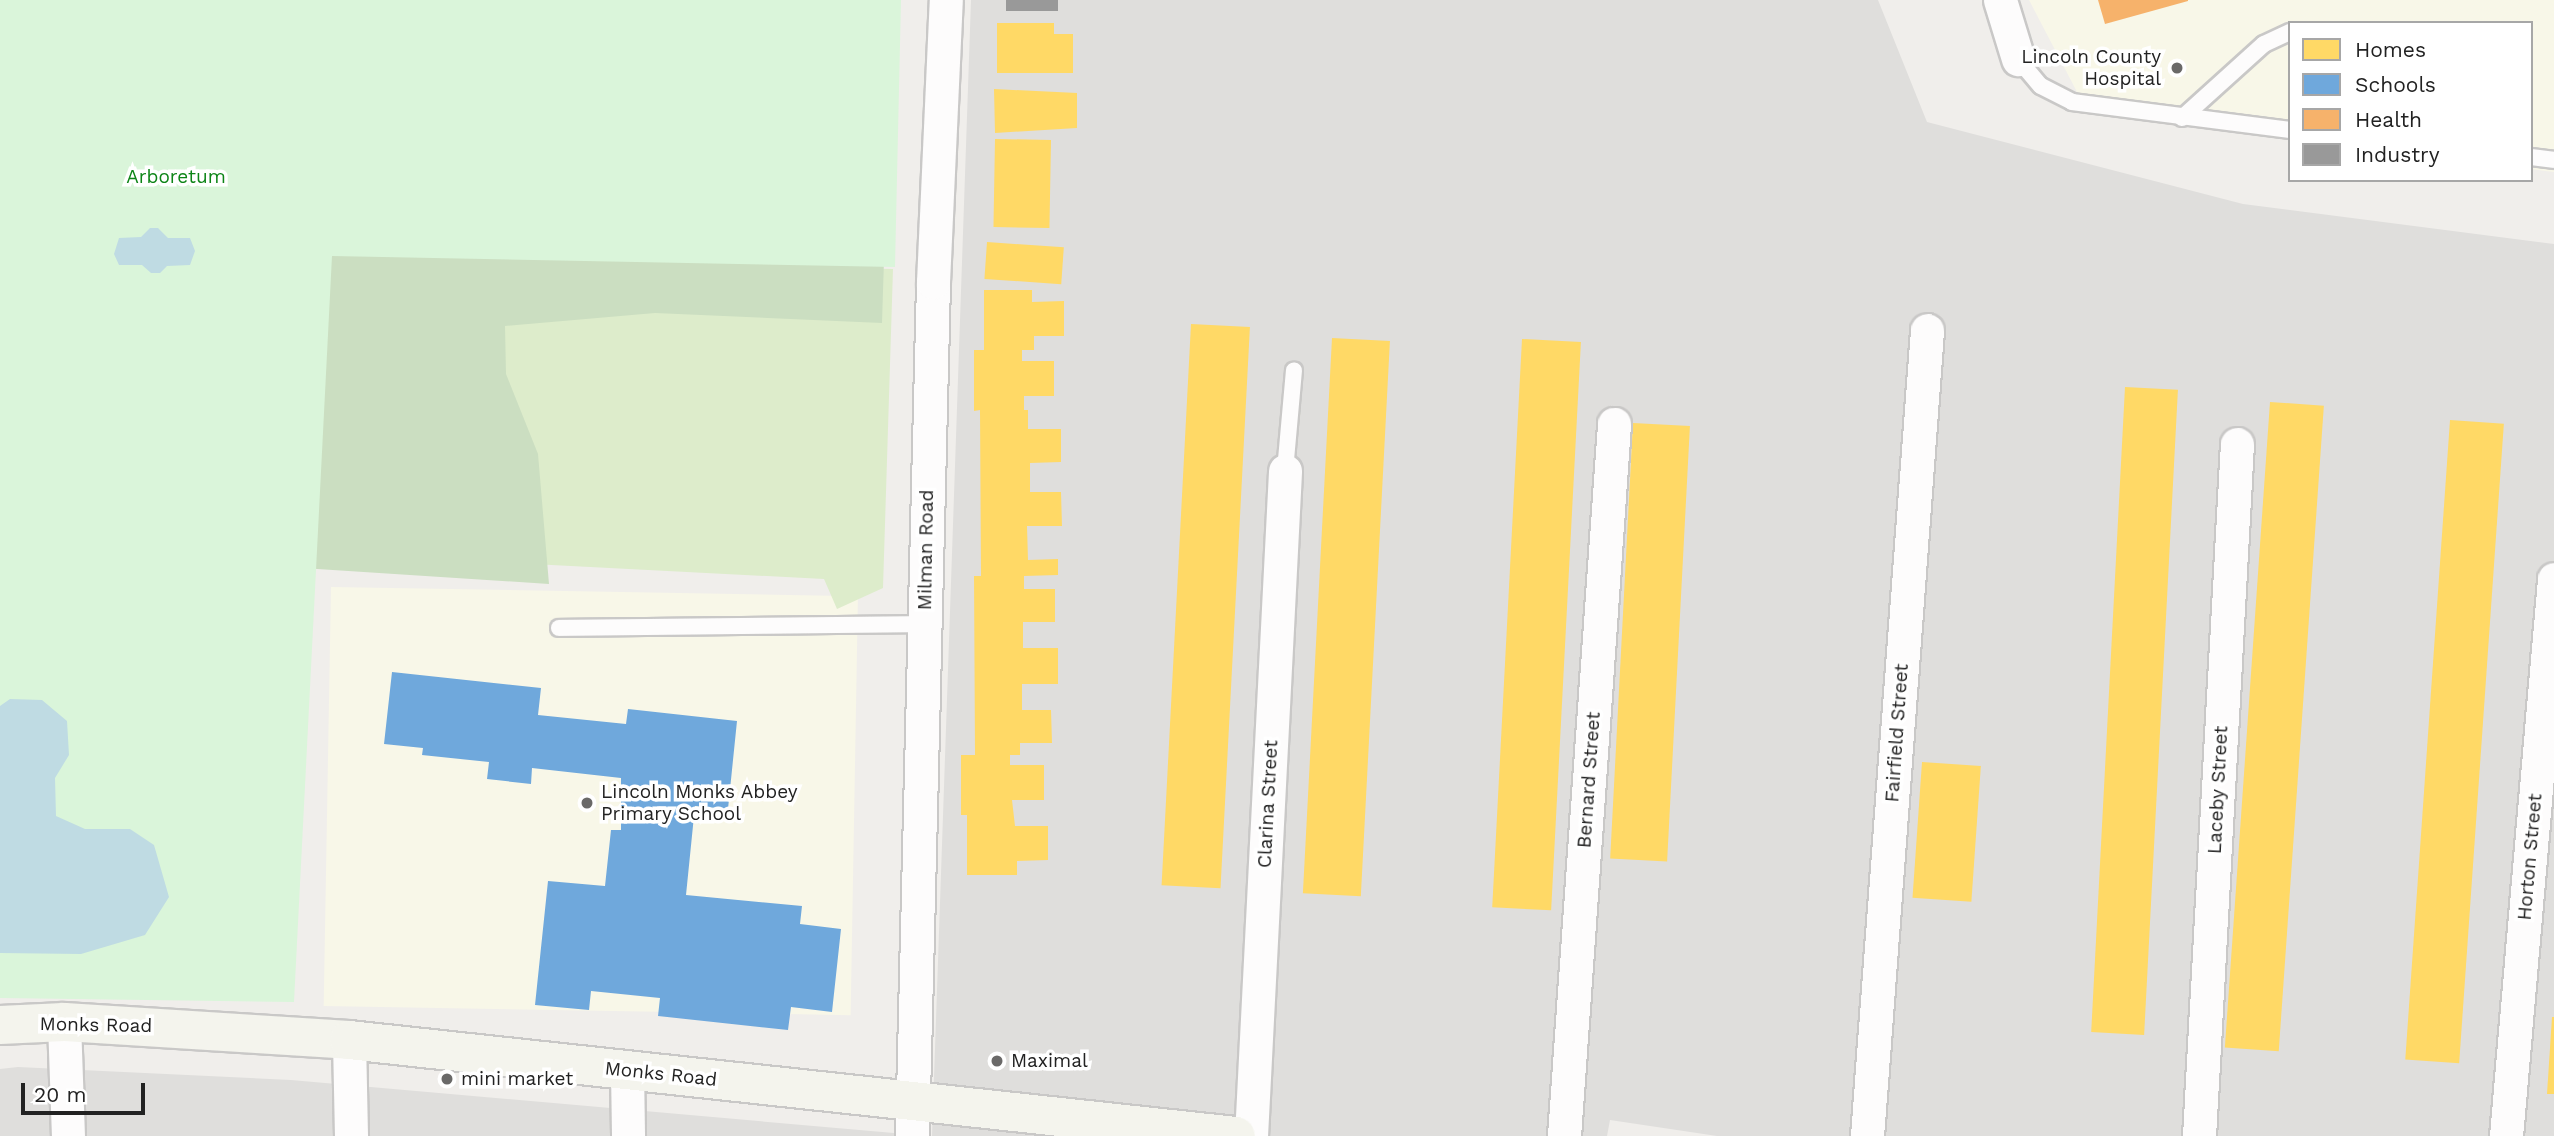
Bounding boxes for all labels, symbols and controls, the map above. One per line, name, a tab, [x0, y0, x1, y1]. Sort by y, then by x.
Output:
legend	[2288, 21, 2533, 182]
text: Homes	[2355, 37, 2426, 62]
place label: Lincoln County Hospital	[2021, 46, 2161, 90]
marker: Lincoln County Hospital	[2167, 58, 2187, 78]
text: Schools	[2355, 72, 2436, 97]
text: Health	[2355, 107, 2422, 132]
text: Industry	[2355, 142, 2440, 167]
park label: Arboretum	[126, 166, 226, 188]
street label: Milman Road	[914, 490, 938, 610]
street label: Fairfield Street	[1881, 663, 1913, 803]
street label: Bernard Street	[1573, 711, 1605, 849]
street label: Laceby Street	[2203, 725, 2233, 855]
street label: Clarina Street	[1253, 739, 1283, 869]
place label: Lincoln Monks Abbey Primary School	[601, 781, 798, 825]
street label: Horton Street	[2513, 793, 2547, 921]
marker: Lincoln Monks Abbey Primary School	[579, 795, 595, 811]
street label: Monks Road	[39, 1013, 153, 1037]
place label: Maximal	[1011, 1050, 1088, 1072]
marker: Maximal	[989, 1053, 1005, 1069]
street label: Monks Road	[604, 1057, 718, 1091]
place label: mini market	[461, 1068, 573, 1090]
scale bar	[24, 1070, 149, 1114]
marker: mini market	[439, 1071, 455, 1087]
text: 20 m	[34, 1082, 86, 1107]

